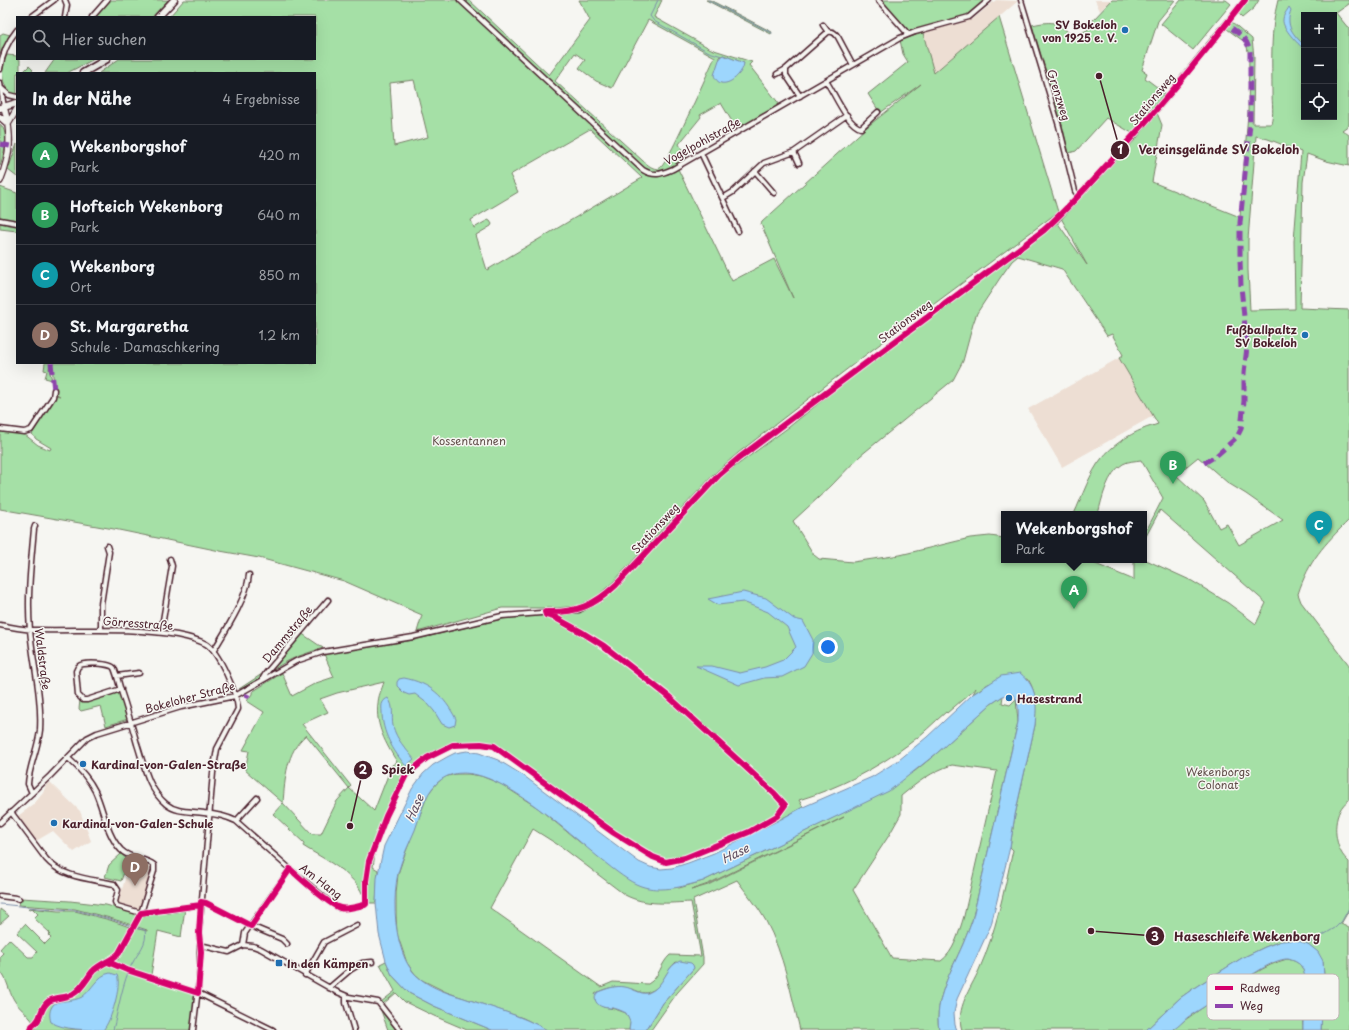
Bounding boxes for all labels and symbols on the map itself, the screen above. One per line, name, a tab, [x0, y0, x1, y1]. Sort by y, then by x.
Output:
place label: SV Bokeloh von 1925 e. V.	[1042, 16, 1117, 46]
marker: SV Bokeloh von 1925 e. V.	[1120, 25, 1130, 35]
street label: Grenzweg	[1043, 67, 1075, 123]
street label: Stationsweg	[1125, 69, 1179, 129]
street label: Vogelpohlstraße	[661, 113, 743, 169]
callout: Vereinsgelände SV Bokeloh	[1110, 138, 1307, 162]
text: 1	[1117, 140, 1123, 158]
text: Vereinsgelände SV Bokeloh	[1139, 140, 1299, 158]
street label: Stationsweg	[874, 295, 936, 347]
place label: Fußballpaltz SV Bokeloh	[1226, 321, 1297, 351]
marker: Fußballpaltz SV Bokeloh	[1300, 330, 1310, 340]
park label: Kossentannen	[432, 432, 506, 449]
pin: B	[1160, 451, 1186, 484]
street label: Stationsweg	[627, 499, 683, 557]
pin: C	[1306, 511, 1332, 544]
pin: A	[1061, 576, 1087, 609]
street label: Dammstraße	[258, 601, 316, 666]
street label: Görresstraße	[102, 612, 174, 634]
street label: Waldstraße	[31, 627, 55, 691]
your location	[818, 637, 838, 657]
street label: Bokeloher Straße	[143, 677, 237, 717]
place label: Hasestrand	[1017, 690, 1083, 707]
marker: Hasestrand	[1004, 693, 1014, 703]
place label: Kardinal-von-Galen-Straße	[91, 756, 246, 773]
callout: Spiek	[353, 758, 423, 782]
marker: Kardinal-von-Galen-Straße	[78, 759, 88, 769]
text: 2	[359, 760, 368, 778]
text: Spiek	[381, 760, 415, 778]
park label: Wekenborgs Colonat	[1186, 763, 1250, 793]
water label: Hase	[400, 791, 428, 825]
place label: Kardinal-von-Galen-Schule	[62, 815, 213, 832]
marker: Kardinal-von-Galen-Schule	[49, 818, 59, 828]
water label: Hase	[718, 838, 752, 867]
pin: D	[122, 853, 148, 886]
street label: Am Hang	[296, 859, 346, 903]
callout: Haseschleife Wekenborg	[1145, 924, 1329, 948]
text: 3	[1151, 927, 1159, 945]
text: Haseschleife Wekenborg	[1174, 927, 1320, 945]
place label: In den Kämpen	[287, 955, 369, 972]
marker: In den Kämpen	[274, 958, 284, 968]
legend	[1207, 974, 1339, 1020]
text: Radweg	[1240, 979, 1280, 996]
text: Weg	[1240, 997, 1263, 1014]

